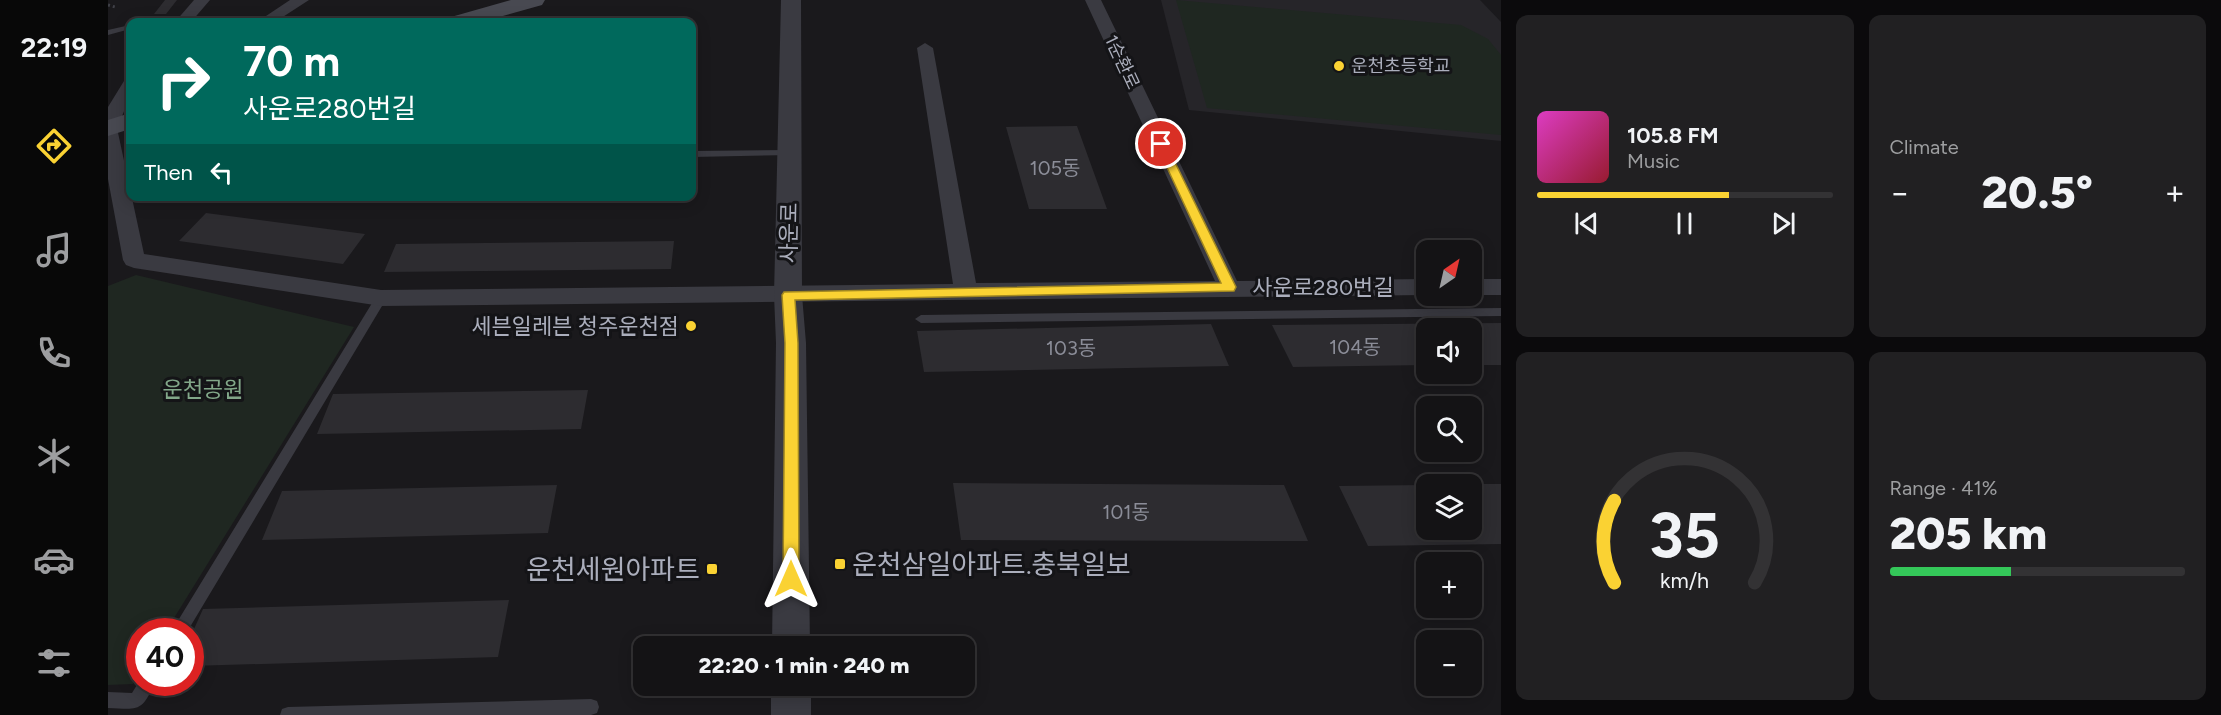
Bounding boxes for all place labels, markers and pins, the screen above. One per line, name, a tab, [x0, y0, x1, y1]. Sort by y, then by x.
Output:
place label: 운천초등학교	[1351, 55, 1450, 77]
marker: 운천초등학교	[1332, 59, 1346, 73]
pin	[1135, 118, 1186, 169]
place label: 세븐일레븐 청주운천점	[471, 313, 679, 340]
marker: 세븐일레븐 청주운천점	[684, 319, 698, 333]
place label: 운천삼일아파트.충북일보	[852, 548, 1131, 581]
place label: 운천세원아파트	[526, 553, 700, 586]
marker: 운천삼일아파트.충북일보	[833, 557, 847, 571]
marker: 운천세원아파트	[705, 562, 719, 576]

